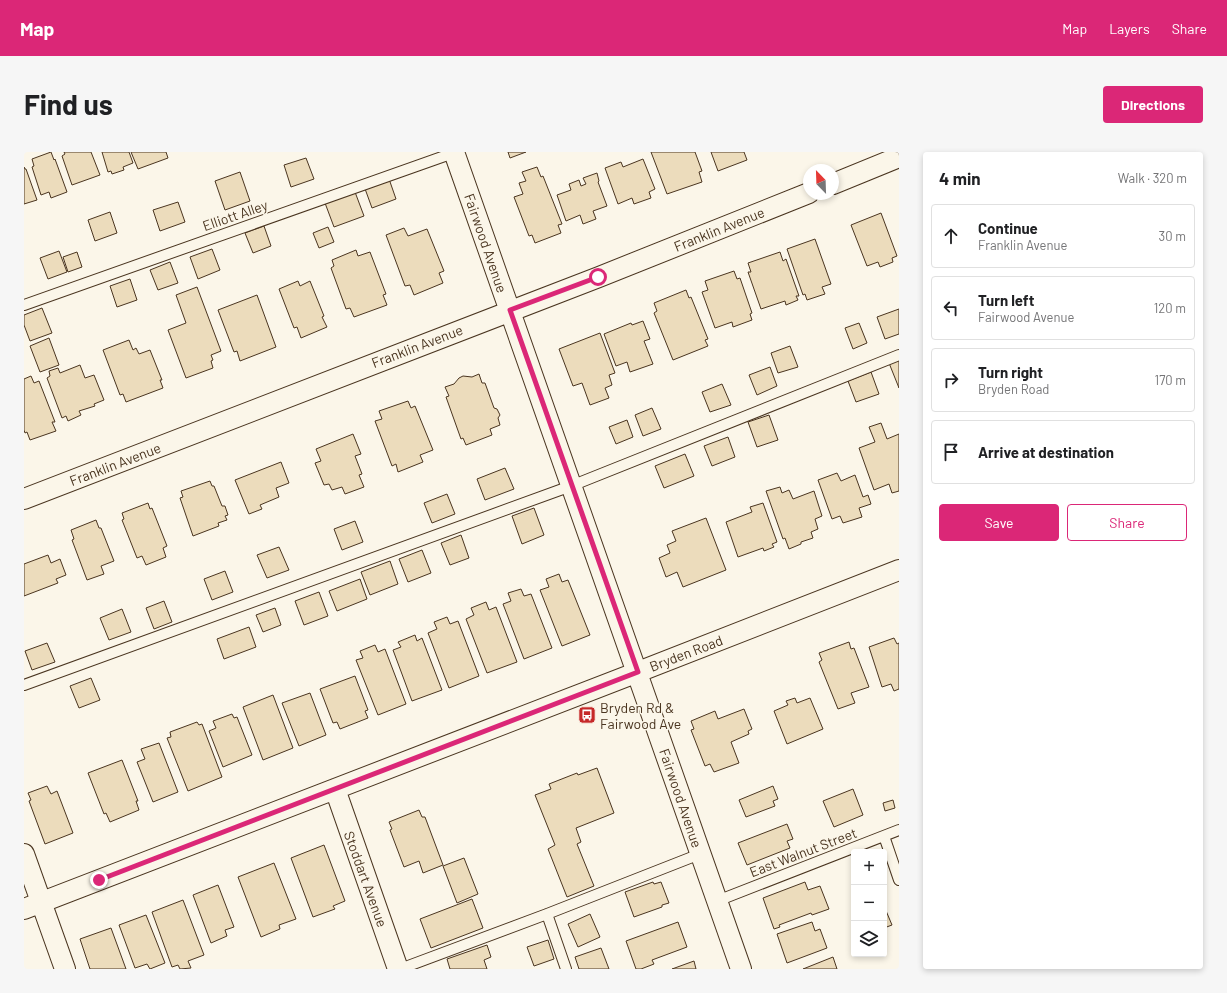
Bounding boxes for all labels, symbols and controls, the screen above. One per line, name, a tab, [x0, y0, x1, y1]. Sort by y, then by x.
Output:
text: Map	[20, 17, 54, 40]
text: Map	[1062, 20, 1087, 37]
text: Layers	[1109, 20, 1150, 37]
text: Share	[1172, 20, 1207, 37]
button: Directions	[1103, 86, 1203, 123]
text: Find us	[24, 87, 113, 121]
north arrow	[803, 164, 839, 200]
text: 4 min	[939, 168, 981, 188]
text: Walk · 320 m	[1118, 170, 1187, 186]
street label: Fairwood Avenue	[461, 191, 511, 295]
street label: Elliott Alley	[200, 196, 270, 234]
street label: Franklin Avenue	[671, 203, 767, 255]
text: Continue	[978, 219, 1038, 237]
icon: ahead	[940, 225, 962, 247]
text: 30 m	[1159, 228, 1186, 244]
text: Franklin Avenue	[978, 237, 1067, 253]
route start	[589, 268, 607, 286]
text: Turn left	[978, 291, 1034, 309]
icon: left	[940, 297, 962, 319]
text: 120 m	[1154, 300, 1186, 316]
text: Fairwood Avenue	[978, 309, 1074, 325]
street label: Franklin Avenue	[369, 321, 465, 371]
text: Turn right	[978, 363, 1043, 381]
icon: right	[940, 369, 962, 391]
text: 170 m	[1155, 372, 1186, 388]
text: Bryden Road	[978, 381, 1049, 397]
street label: Franklin Avenue	[67, 439, 163, 489]
icon: arrive	[940, 441, 962, 463]
text: Arrive at destination	[978, 443, 1114, 461]
button: Save	[939, 504, 1059, 541]
button: Share	[1067, 504, 1187, 541]
street label: Bryden Road	[647, 631, 725, 675]
place label: Bryden Rd & Fairwood Ave	[600, 699, 681, 732]
bus stop icon: Bryden Rd & Fairwood Ave	[577, 705, 597, 725]
street label: Fairwood Avenue	[656, 746, 706, 850]
street label: East Walnut Street	[747, 824, 859, 880]
street label: Stoddart Avenue	[341, 829, 391, 929]
map controls	[851, 849, 887, 957]
button: +	[851, 849, 887, 885]
route end	[90, 871, 108, 889]
button: −	[851, 885, 887, 921]
button: layers	[851, 921, 887, 957]

